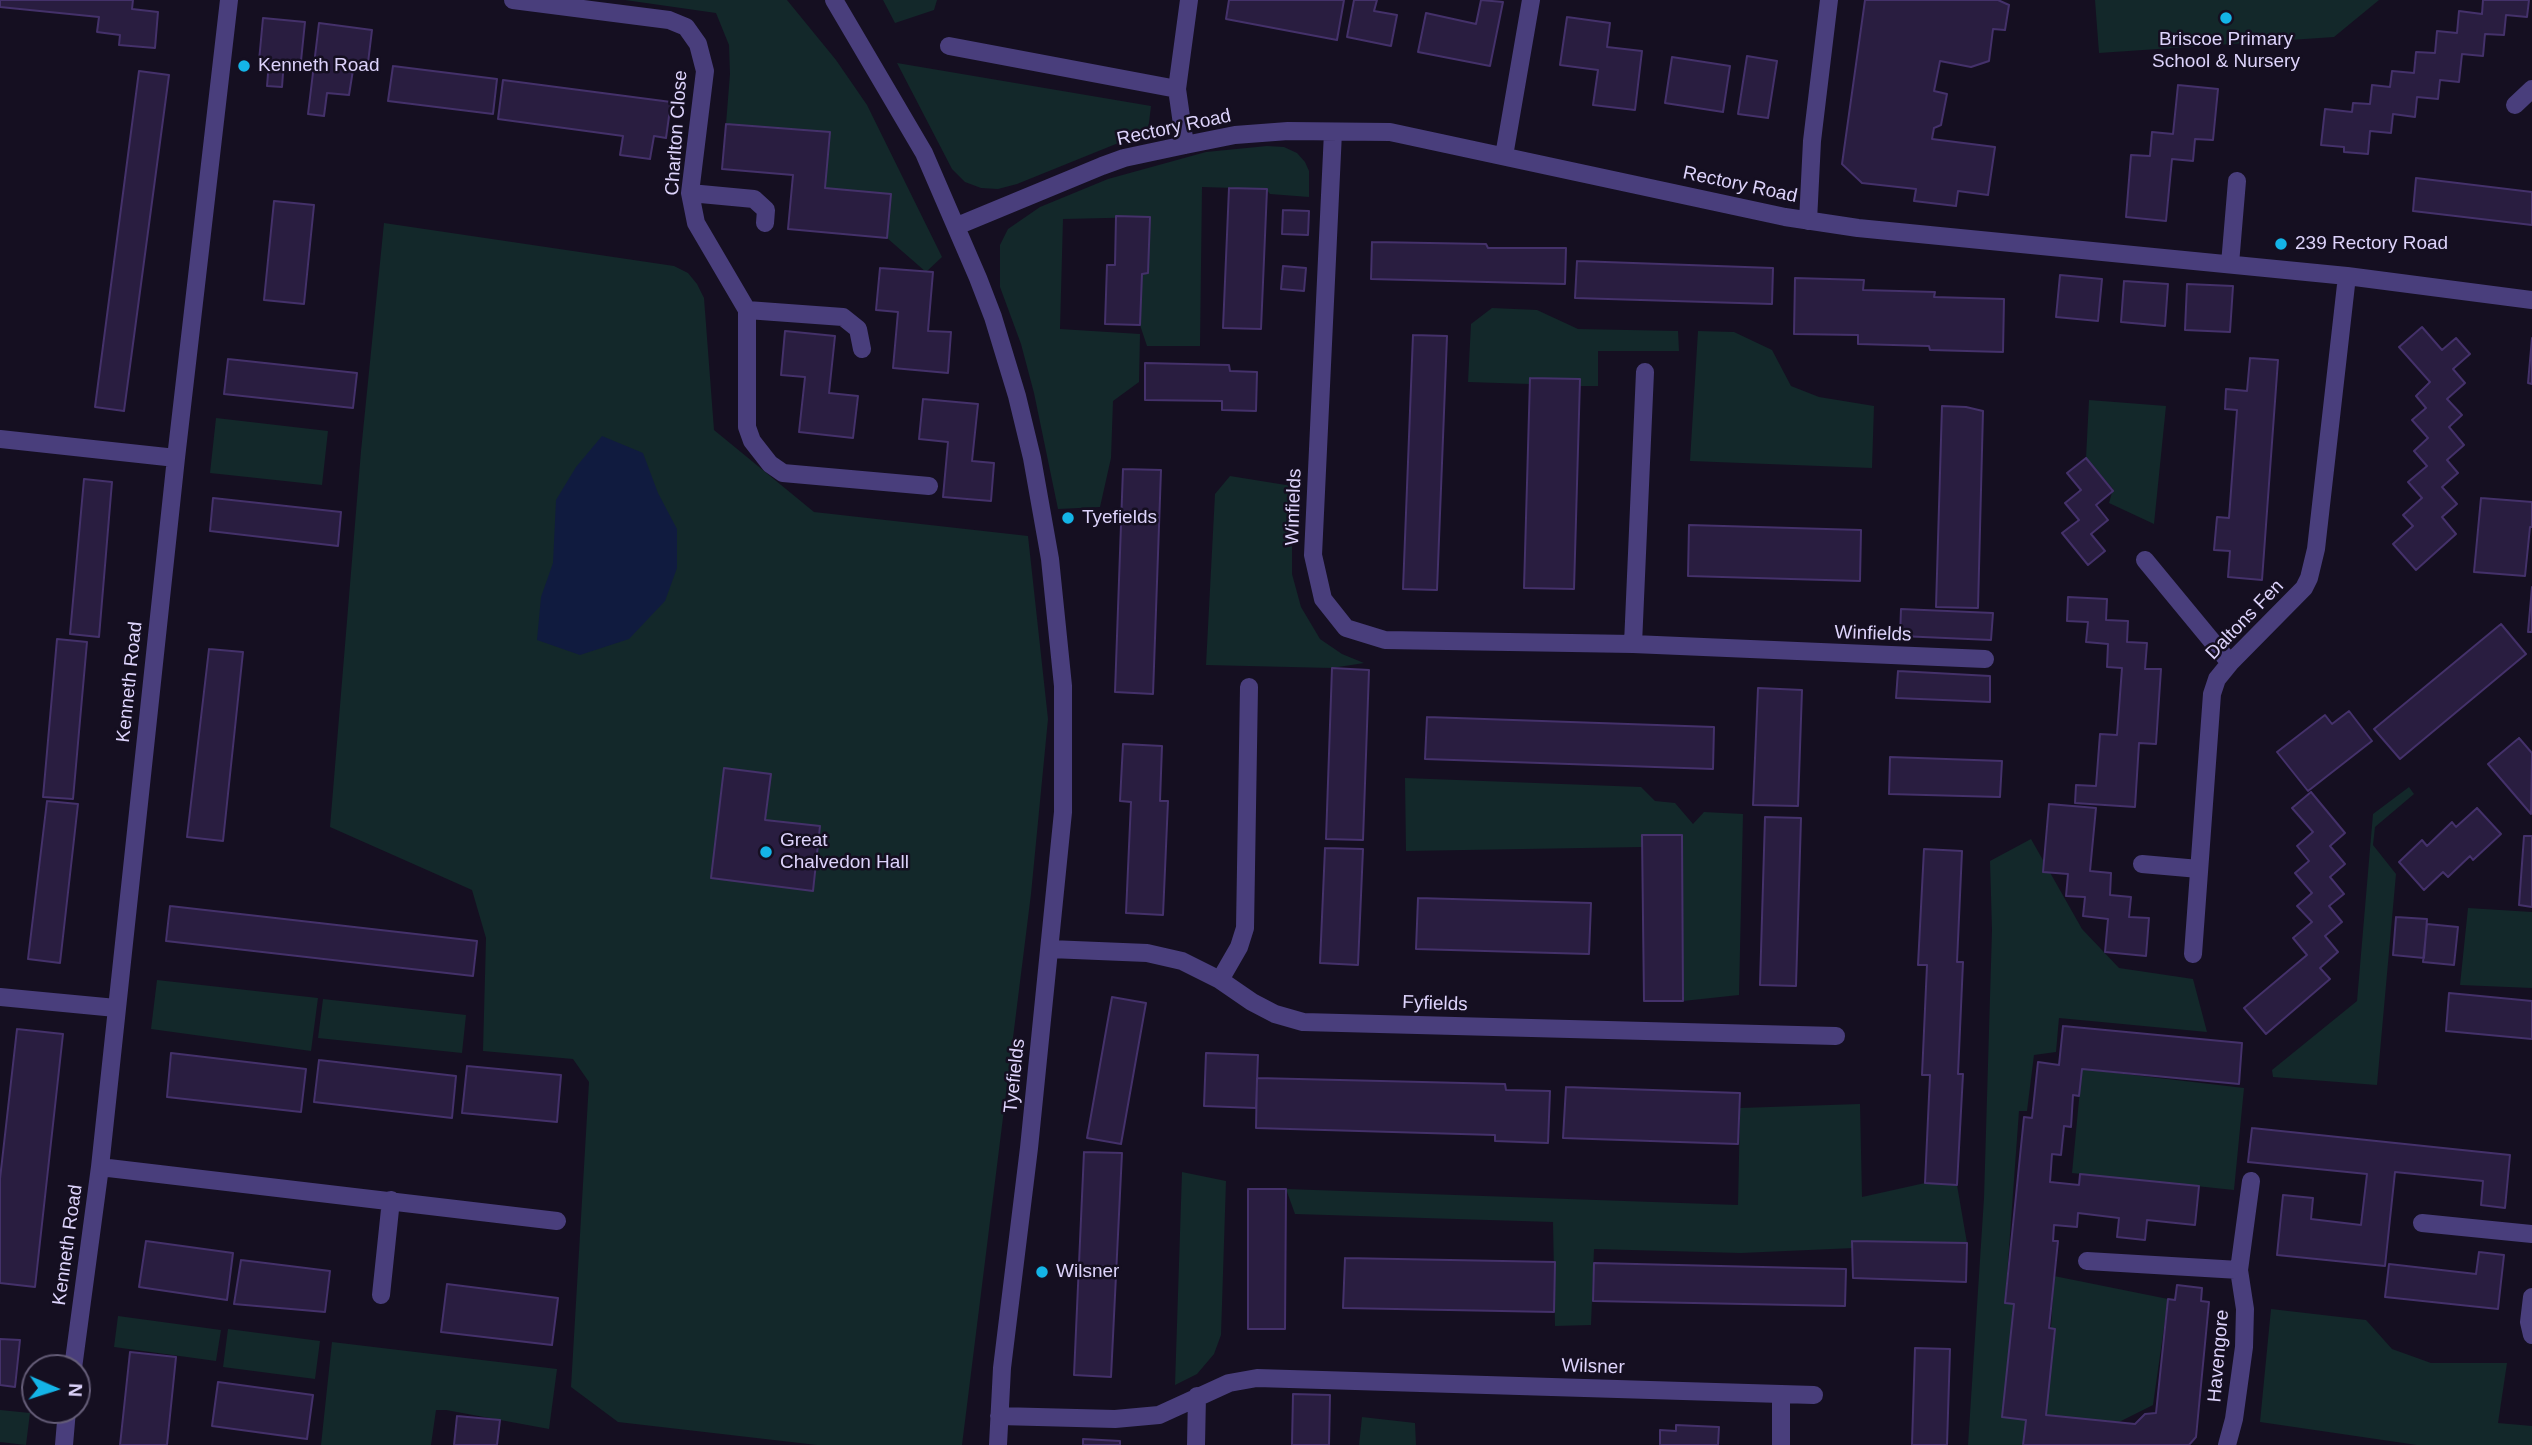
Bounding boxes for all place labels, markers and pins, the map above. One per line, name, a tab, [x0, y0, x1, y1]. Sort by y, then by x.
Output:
marker: Briscoe Primary School & Nursery	[2218, 10, 2234, 26]
place label: Briscoe Primary School & Nursery	[2152, 29, 2300, 73]
place label: Kenneth Road	[258, 55, 379, 77]
marker: Kenneth Road	[236, 58, 252, 74]
place label: 239 Rectory Road	[2295, 233, 2448, 255]
marker: 239 Rectory Road	[2273, 236, 2289, 252]
place label: Tyefields	[1082, 507, 1157, 529]
marker: Tyefields	[1060, 510, 1076, 526]
place label: Great Chalvedon Hall	[780, 830, 909, 874]
marker: Great Chalvedon Hall	[758, 844, 774, 860]
place label: Wilsner	[1056, 1261, 1119, 1283]
marker: Wilsner	[1034, 1264, 1050, 1280]

